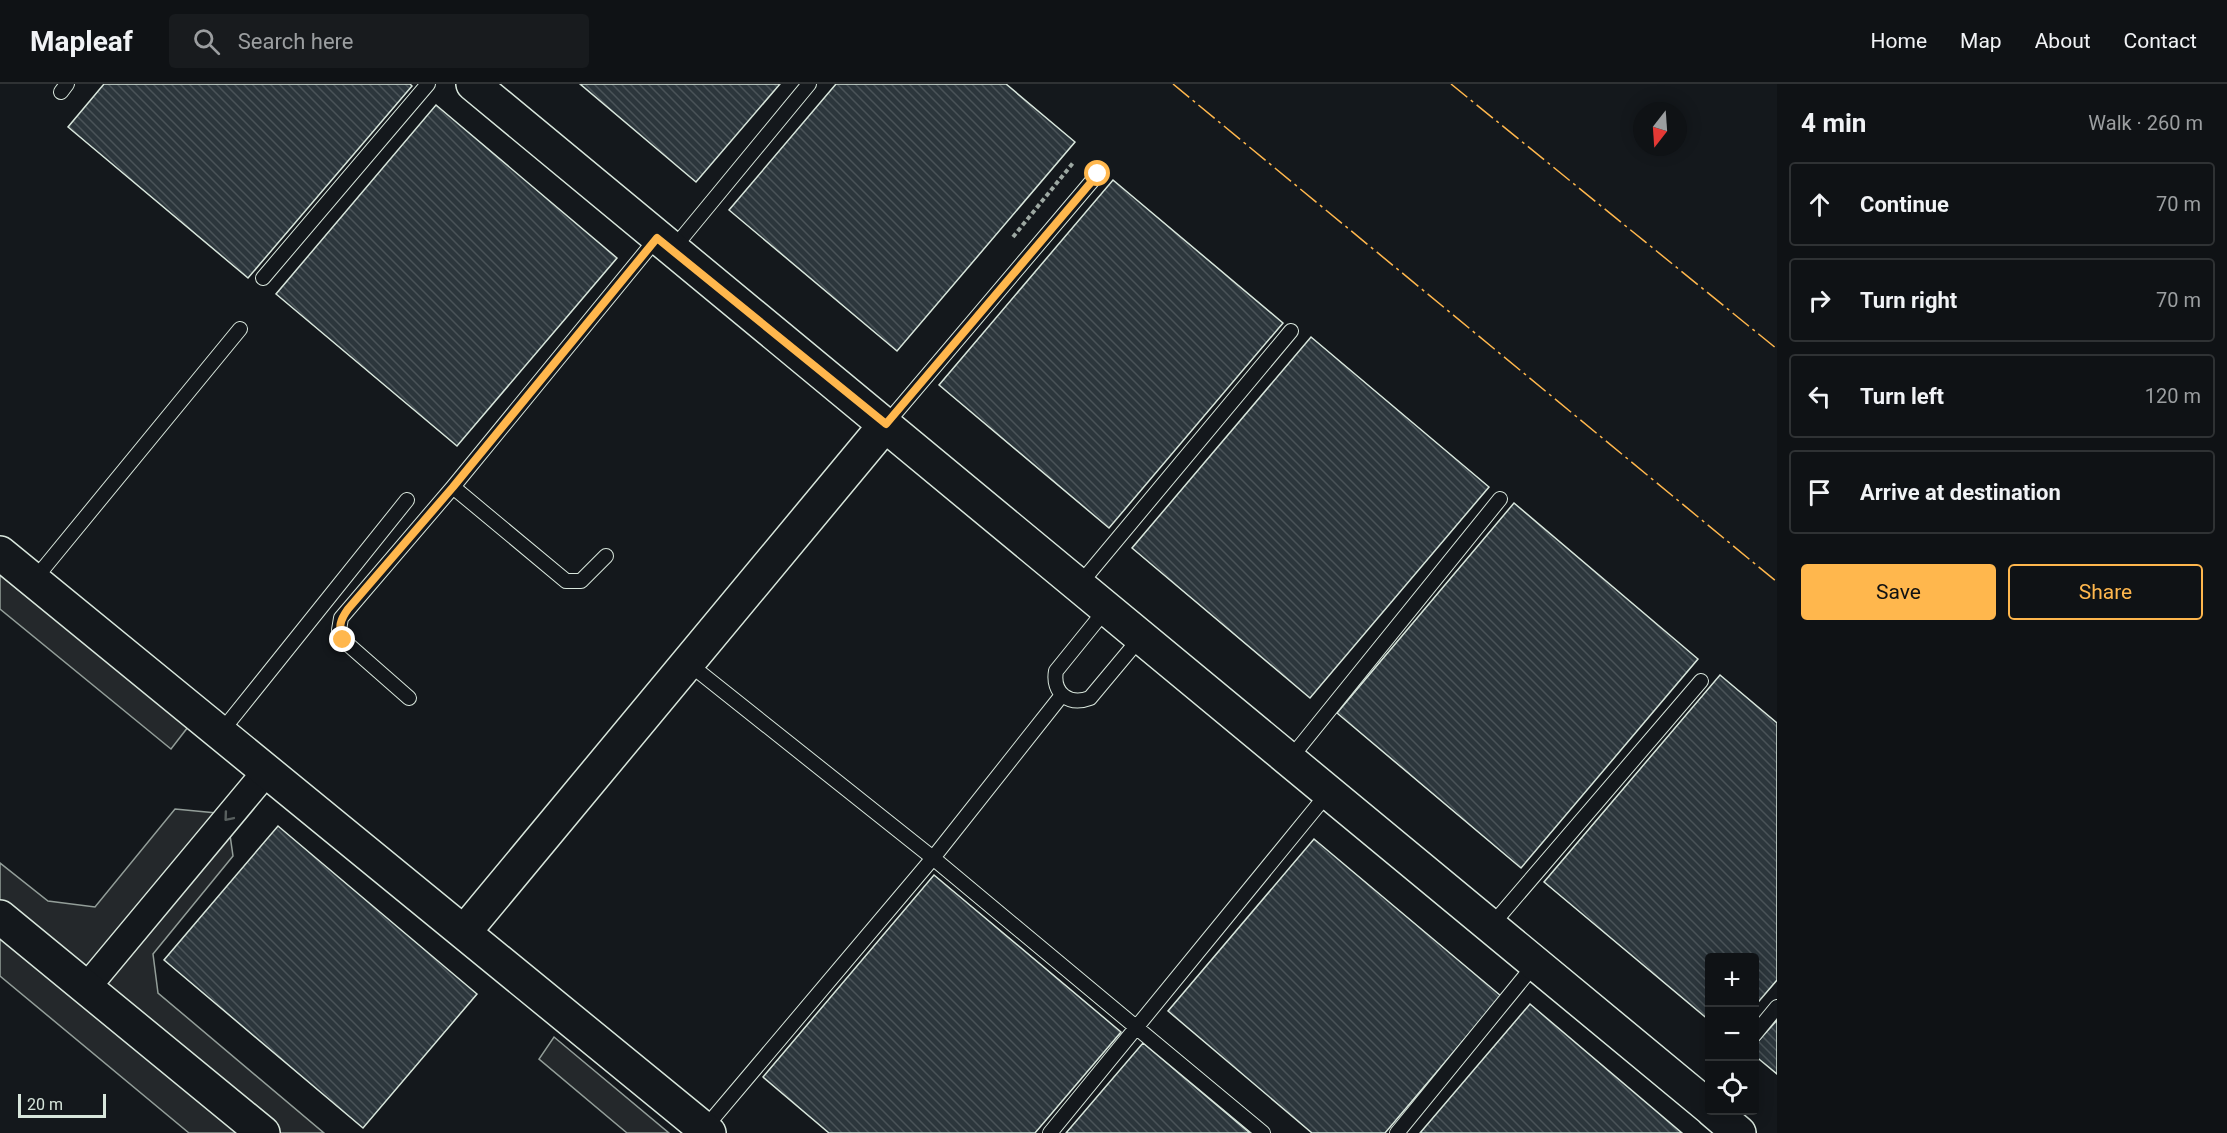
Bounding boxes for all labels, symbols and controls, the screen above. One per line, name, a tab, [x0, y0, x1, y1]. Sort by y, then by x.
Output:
search box	[169, 14, 589, 68]
text: Mapleaf	[30, 25, 133, 58]
icon: search	[190, 25, 223, 58]
text: Search here	[238, 29, 354, 54]
text: Home	[1871, 29, 1927, 53]
text: Map	[1960, 29, 2002, 53]
text: About	[2035, 29, 2091, 53]
text: Contact	[2124, 29, 2197, 53]
north arrow	[1633, 102, 1687, 156]
text: 4 min	[1801, 108, 1866, 138]
text: Walk · 260 m	[2088, 111, 2203, 135]
route start	[1084, 160, 1110, 186]
icon: ahead	[1803, 188, 1836, 221]
text: Continue	[1860, 192, 1949, 217]
text: 70 m	[2156, 192, 2201, 216]
icon: right	[1803, 284, 1836, 317]
text: Turn right	[1860, 288, 1957, 313]
text: 70 m	[2156, 288, 2201, 312]
icon: left	[1803, 380, 1836, 413]
text: Turn left	[1860, 384, 1944, 409]
text: 120 m	[2145, 384, 2201, 408]
icon: arrive	[1803, 476, 1836, 509]
text: Arrive at destination	[1860, 480, 2061, 505]
button: Save	[1801, 564, 1996, 620]
button: Share	[2008, 564, 2203, 620]
route end	[329, 626, 355, 652]
one-way arrow	[225, 810, 236, 821]
map controls	[1705, 953, 1759, 1115]
button: +	[1705, 953, 1759, 1007]
button: −	[1705, 1007, 1759, 1061]
button: locate	[1705, 1061, 1759, 1115]
scale bar	[18, 1091, 106, 1118]
text: 20 m	[27, 1095, 63, 1114]

